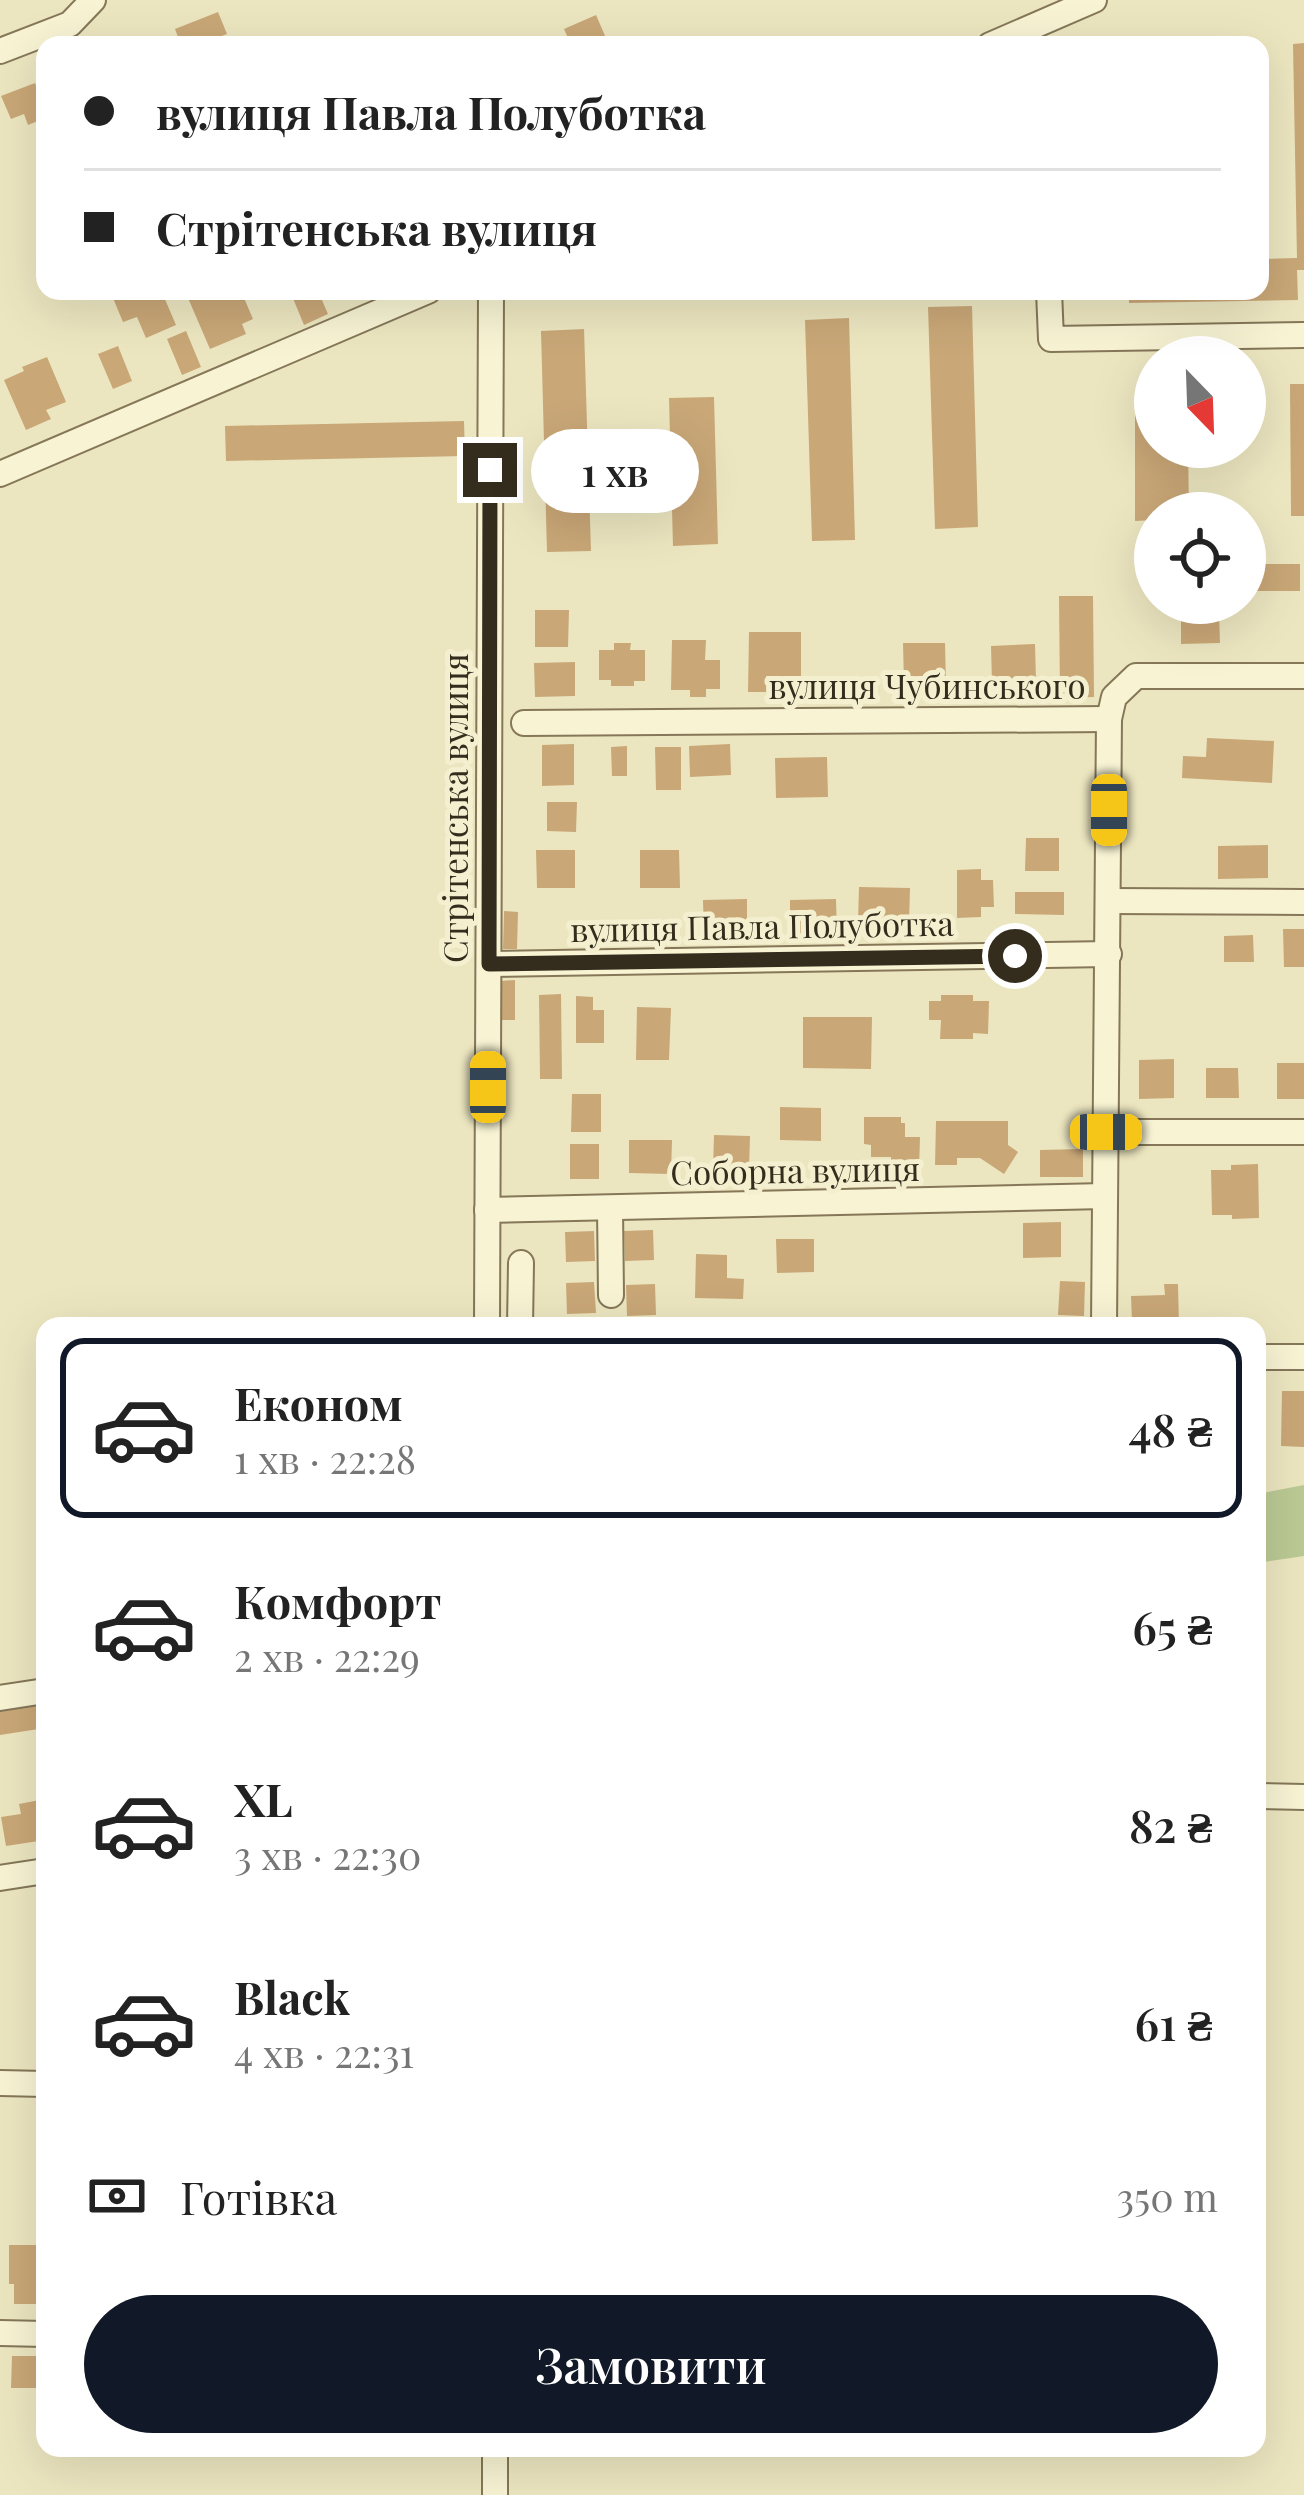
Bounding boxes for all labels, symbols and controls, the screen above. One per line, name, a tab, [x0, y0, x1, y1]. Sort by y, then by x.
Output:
text: вулиця Павла Полуботка	[156, 81, 706, 141]
text: Стрітенська вулиця	[156, 197, 597, 257]
north arrow	[1134, 336, 1266, 468]
map controls	[1134, 336, 1266, 624]
callout: 1 хв	[532, 428, 700, 512]
route end	[463, 443, 517, 497]
text: 1 хв	[582, 445, 648, 497]
button: locate	[1134, 492, 1266, 624]
street label: Стрітенська вулиця	[432, 653, 476, 963]
street label: вулиця Чубинського	[768, 663, 1086, 707]
car	[1091, 774, 1127, 846]
street label: вулиця Павла Полуботка	[570, 900, 955, 950]
route start	[988, 929, 1042, 983]
car	[470, 1051, 506, 1123]
car	[1070, 1114, 1142, 1150]
street label: Соборна вулиця	[670, 1145, 920, 1193]
text: Економ	[234, 1372, 403, 1432]
icon: car	[90, 1374, 198, 1482]
text: 48 ₴	[1128, 1398, 1212, 1458]
text: 1 хв · 22:28	[234, 1432, 416, 1484]
text: Комфорт	[234, 1570, 441, 1630]
icon: car	[90, 1572, 198, 1680]
text: 65 ₴	[1132, 1596, 1212, 1656]
text: 2 хв · 22:29	[234, 1630, 420, 1682]
text: XL	[234, 1768, 293, 1828]
icon: car	[90, 1770, 198, 1878]
text: 82 ₴	[1129, 1794, 1212, 1854]
text: 3 хв · 22:30	[234, 1828, 421, 1880]
text: Black	[234, 1966, 350, 2026]
icon: car	[90, 1968, 198, 2076]
text: 61 ₴	[1135, 1992, 1212, 2052]
text: 4 хв · 22:31	[234, 2026, 414, 2078]
icon: cash	[84, 2163, 150, 2229]
text: Готівка	[180, 2166, 337, 2226]
text: 350 m	[1116, 2170, 1218, 2222]
button: Замовити	[84, 2295, 1218, 2433]

